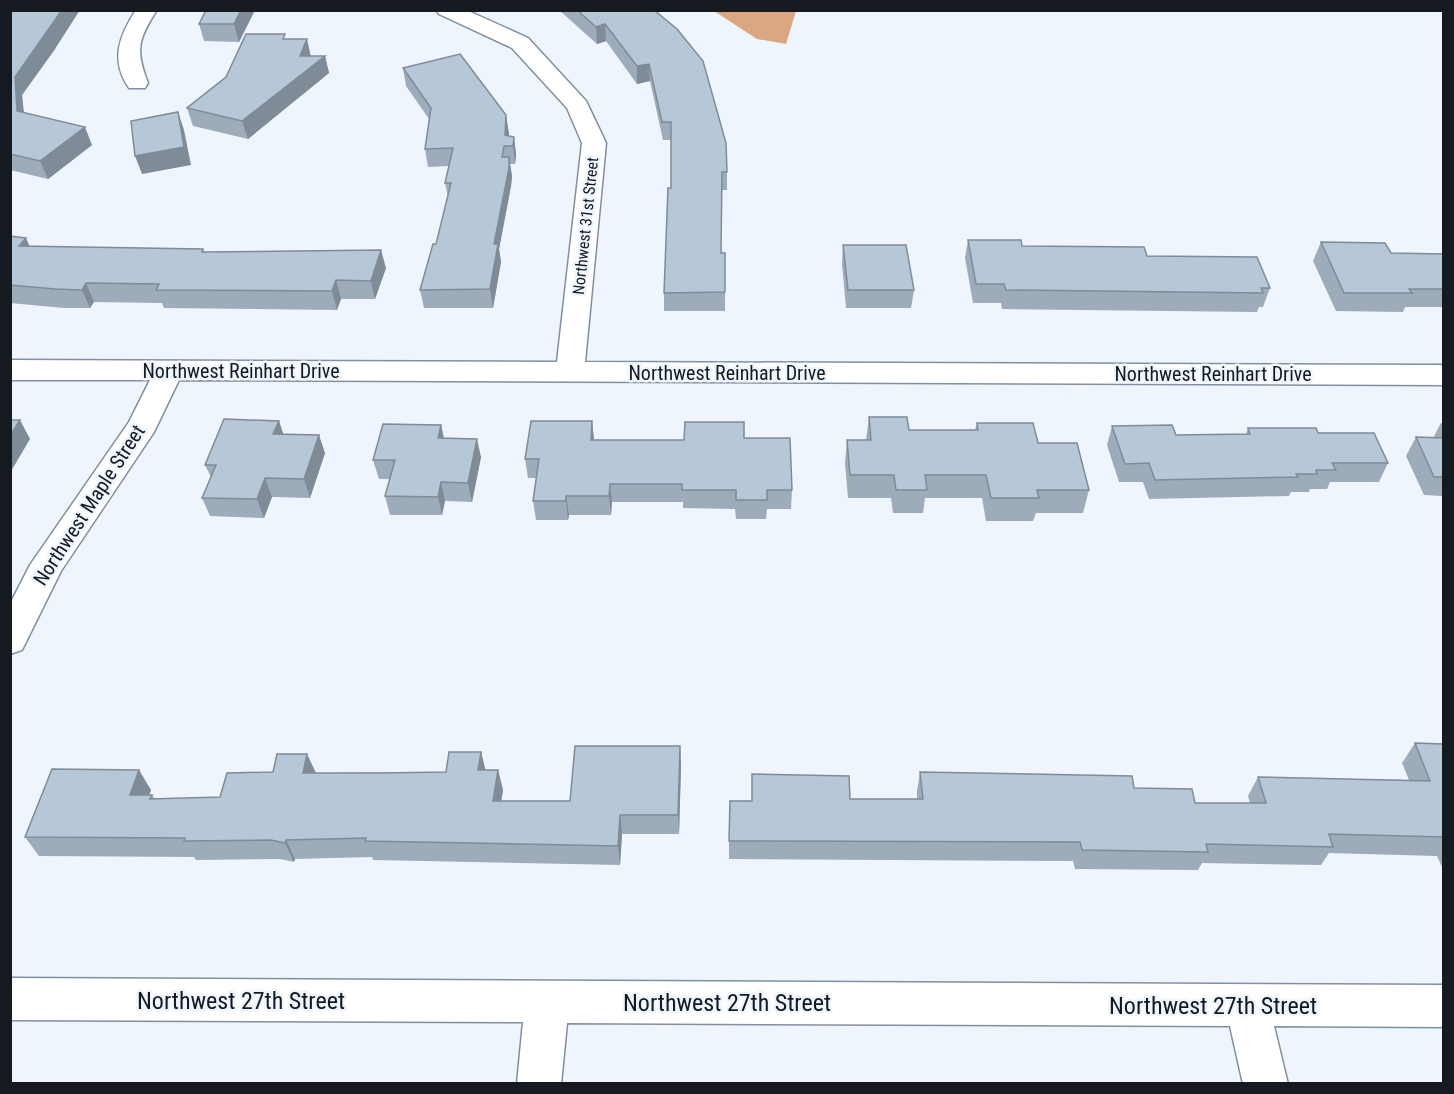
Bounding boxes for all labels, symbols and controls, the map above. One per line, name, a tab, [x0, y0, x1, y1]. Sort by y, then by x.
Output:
street label: Northwest 31st Street	[569, 156, 602, 296]
street label: Northwest Reinhart Drive	[142, 359, 340, 383]
street label: Northwest Reinhart Drive	[628, 361, 826, 385]
street label: Northwest Reinhart Drive	[1114, 362, 1312, 386]
street label: Northwest Maple Street	[28, 420, 150, 590]
street label: Northwest 27th Street	[137, 987, 345, 1015]
street label: Northwest 27th Street	[623, 989, 831, 1017]
street label: Northwest 27th Street	[1109, 992, 1317, 1020]

